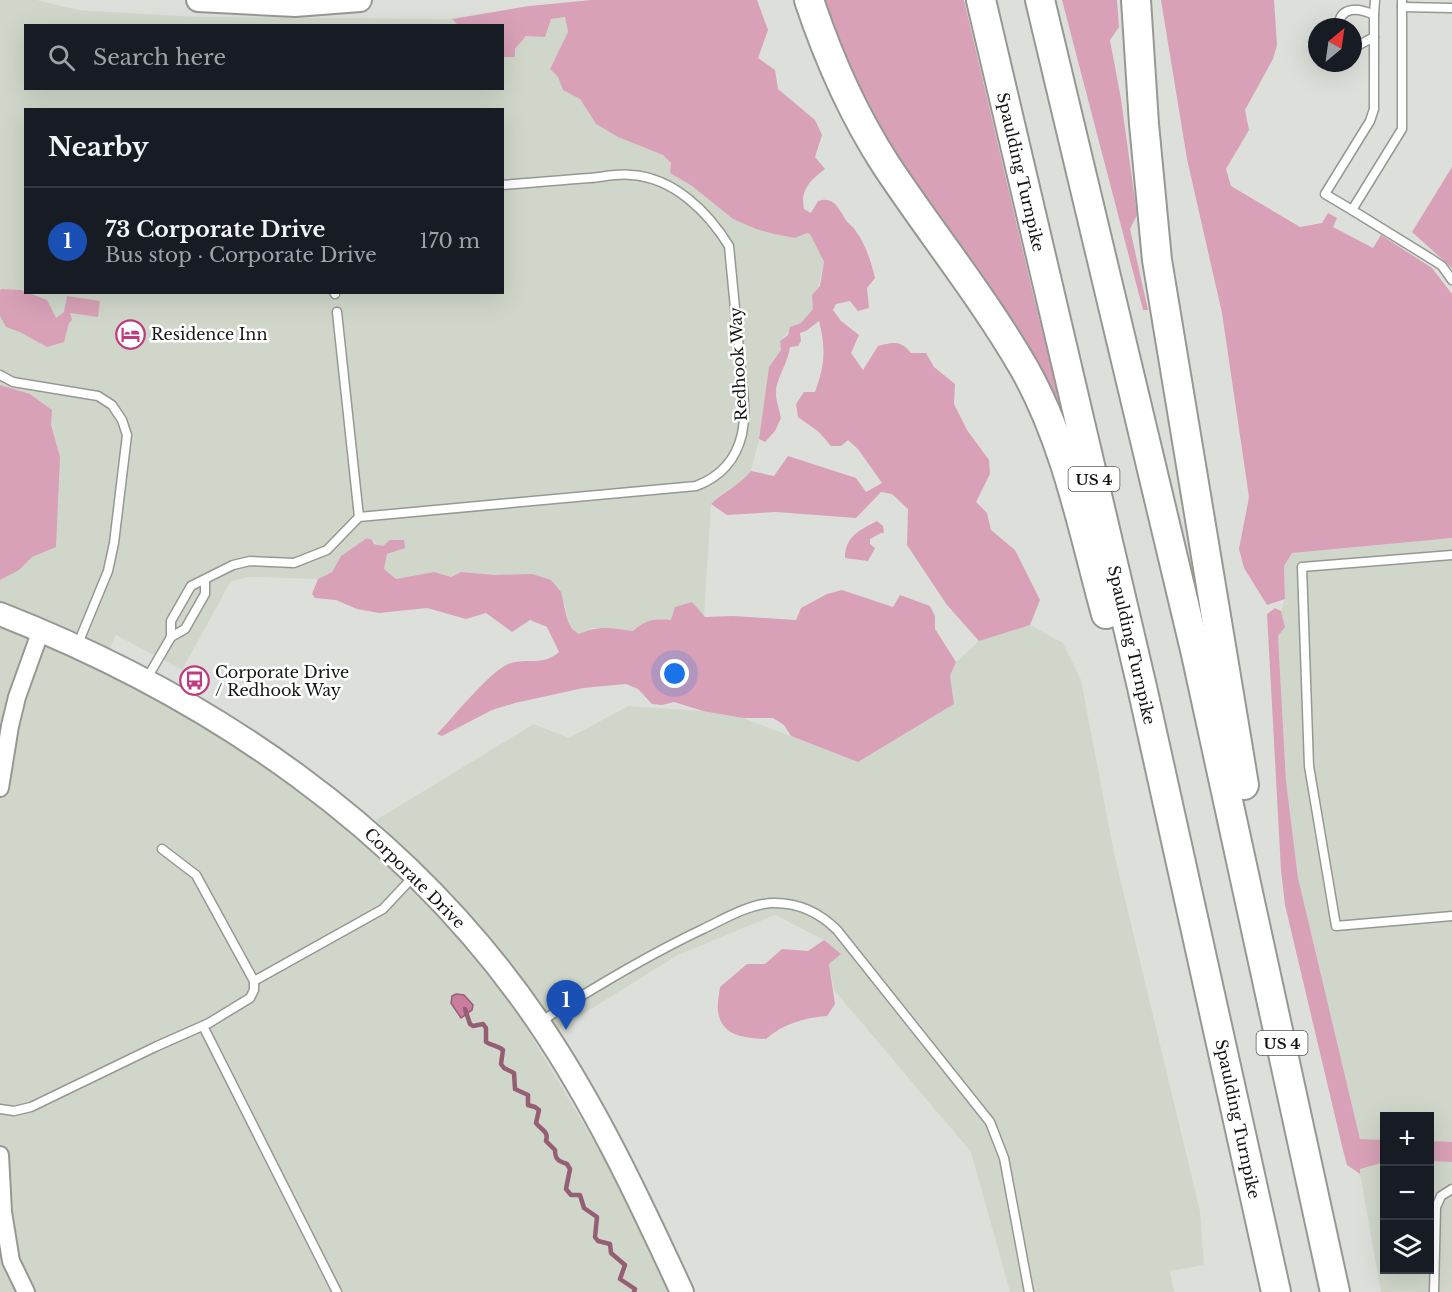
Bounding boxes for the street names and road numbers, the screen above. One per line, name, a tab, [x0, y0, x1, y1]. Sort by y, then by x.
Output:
street label: Spaulding Turnpike	[993, 90, 1049, 254]
street label: Redhook Way	[725, 306, 751, 422]
road number: US 4	[1068, 467, 1120, 491]
street label: Spaulding Turnpike	[1104, 563, 1160, 727]
street label: Corporate Drive	[360, 823, 470, 933]
road number: US 4	[1256, 1031, 1308, 1055]
street label: Spaulding Turnpike	[1211, 1037, 1265, 1201]

